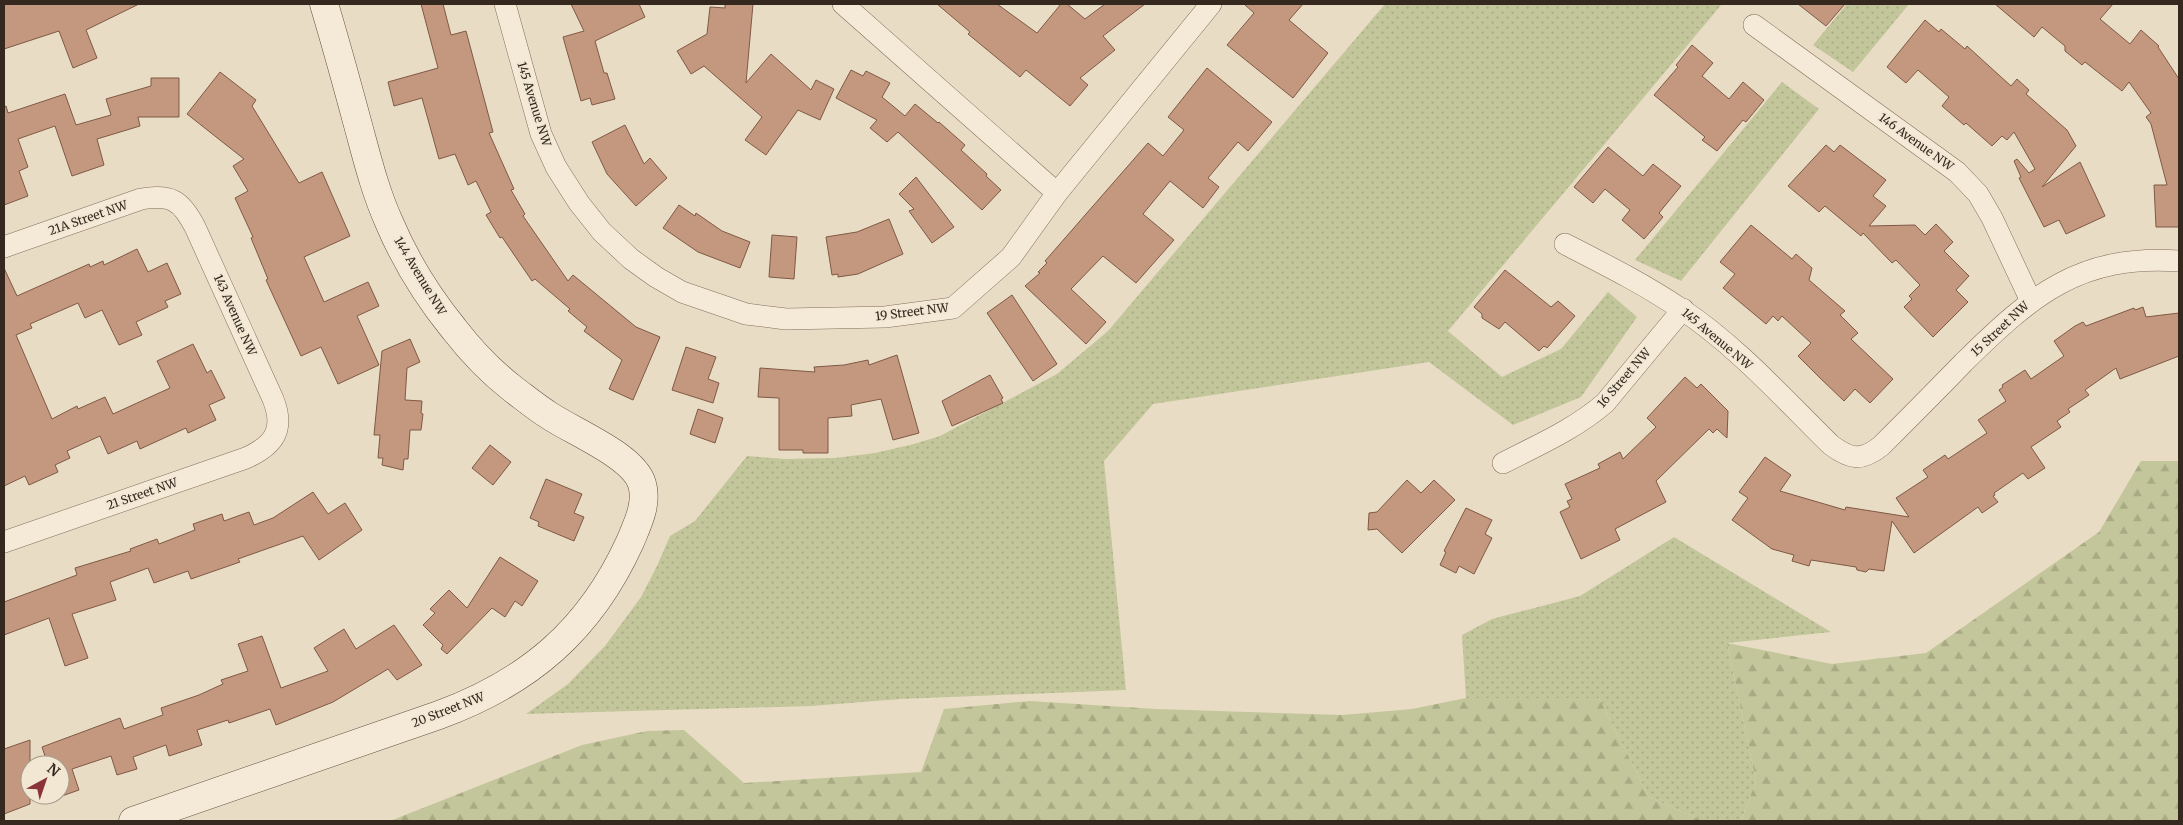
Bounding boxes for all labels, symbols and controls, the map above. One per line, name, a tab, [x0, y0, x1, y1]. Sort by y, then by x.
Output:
street label: 145 Avenue NW	[514, 60, 555, 149]
street label: 146 Avenue NW	[1876, 109, 1957, 174]
street label: 21A Street NW	[46, 197, 130, 238]
street label: 144 Avenue NW	[391, 234, 450, 319]
street label: 143 Avenue NW	[211, 272, 261, 359]
street label: 15 Street NW	[1968, 297, 2033, 359]
street label: 19 Street NW	[874, 299, 951, 323]
street label: 145 Avenue NW	[1679, 305, 1757, 373]
street label: 16 Street NW	[1594, 344, 1654, 410]
street label: 21 Street NW	[104, 474, 180, 513]
street label: 20 Street NW	[409, 688, 487, 730]
north arrow	[20, 755, 70, 805]
text: N	[43, 760, 63, 780]

